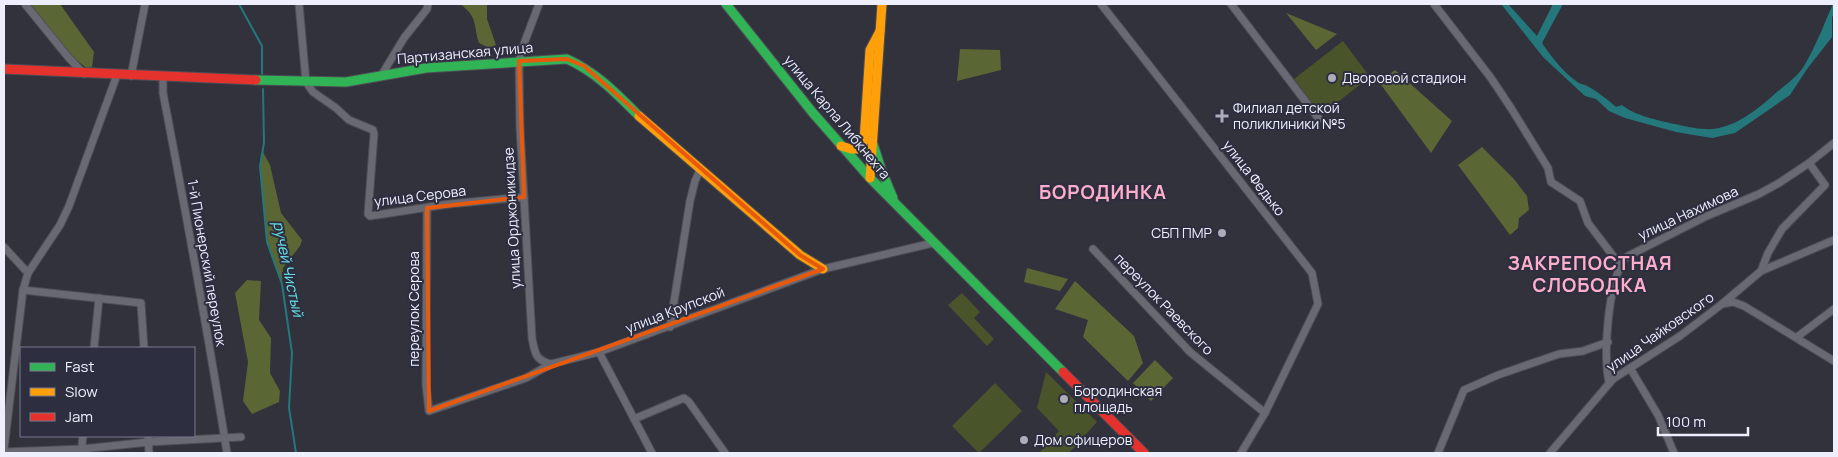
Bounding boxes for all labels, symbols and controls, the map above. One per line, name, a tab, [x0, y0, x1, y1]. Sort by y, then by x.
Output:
street label: Партизанская улица	[396, 37, 534, 68]
street label: улица Карла Либкнехта	[780, 51, 895, 183]
place label: Дворовой стадион	[1342, 68, 1466, 87]
marker: Дворовой стадион	[1326, 72, 1338, 84]
place label: Филиал детской поликлиники №5	[1233, 98, 1346, 133]
marker: Филиал детской поликлиники №5	[1215, 109, 1229, 123]
street label: улица Федько	[1219, 136, 1290, 220]
street label: улица Орджоникидзе	[498, 147, 525, 289]
street label: 1-й Пионерский переулок	[183, 178, 232, 349]
district label: БОРОДИНКА	[1039, 179, 1167, 205]
street label: улица Серова	[373, 180, 467, 211]
street label: улица Нахимова	[1635, 181, 1741, 244]
water label: ручей Чистый	[268, 219, 309, 320]
place label: СБП ПМР	[1151, 223, 1213, 242]
marker: СБП ПМР	[1216, 227, 1228, 239]
street label: переулок Раевского	[1111, 248, 1218, 359]
district label: ЗАКРЕПОСТНАЯ СЛОБОДКА	[1507, 250, 1673, 298]
street label: переулок Серова	[404, 251, 423, 367]
street label: улица Крупской	[622, 282, 727, 337]
street label: улица Чайковского	[1602, 287, 1717, 376]
legend	[20, 347, 195, 437]
text: Fast	[65, 356, 94, 377]
text: Slow	[65, 381, 98, 402]
place label: Бородинская площадь	[1074, 381, 1162, 416]
marker: Бородинская площадь	[1058, 393, 1070, 405]
scale bar	[1658, 404, 1748, 436]
text: Jam	[65, 406, 93, 427]
text: 100 m	[1666, 411, 1706, 432]
place label: Дом офицеров	[1034, 430, 1133, 449]
marker: Дом офицеров	[1018, 434, 1030, 446]

